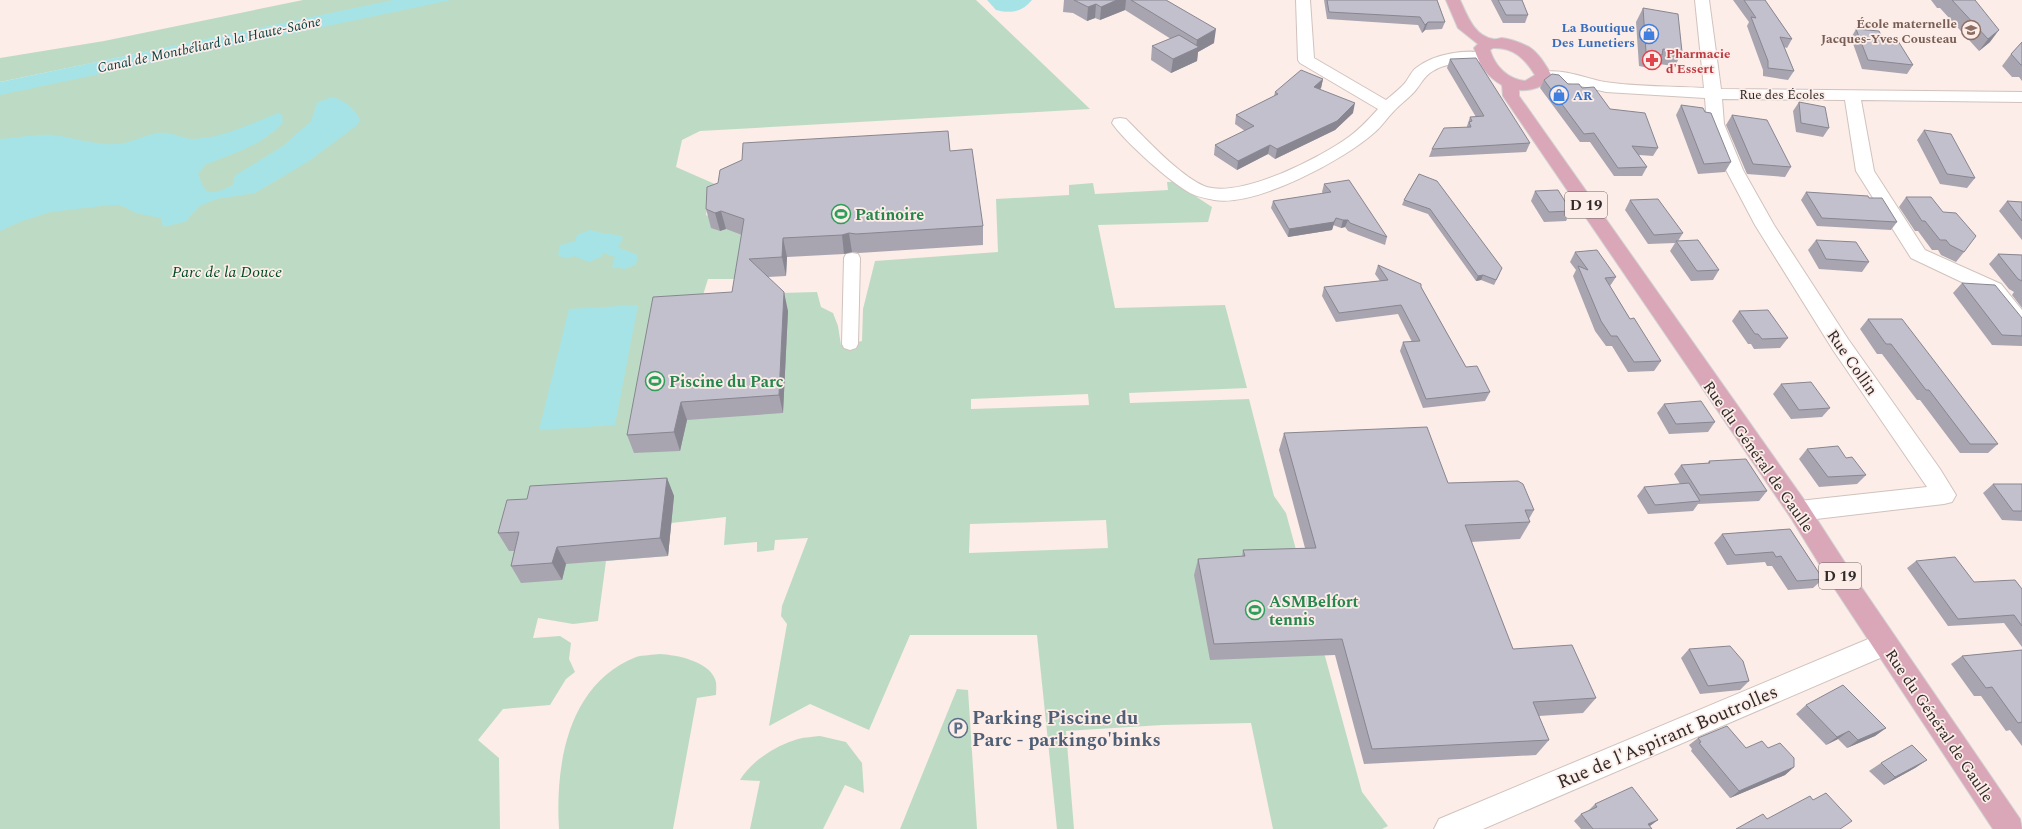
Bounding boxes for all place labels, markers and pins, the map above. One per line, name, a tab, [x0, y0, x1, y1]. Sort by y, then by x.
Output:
place label: École maternelle Jacques-Yves Cousteau	[1821, 14, 1957, 49]
place label: La Boutique Des Lunetiers	[1552, 18, 1635, 53]
school or university icon: École maternelle Jacques-Yves Cousteau	[1960, 19, 1982, 41]
shop icon: La Boutique Des Lunetiers	[1638, 23, 1660, 45]
place label: Pharmacie d'Essert	[1666, 44, 1731, 79]
pharmacy icon: Pharmacie d'Essert	[1641, 49, 1663, 71]
shop icon: AR	[1548, 84, 1570, 106]
place label: AR	[1573, 86, 1593, 106]
sports icon: Patinoire	[830, 203, 852, 225]
place label: Patinoire	[855, 203, 924, 227]
sports icon: Piscine du Parc	[644, 370, 666, 392]
place label: Piscine du Parc	[669, 370, 784, 394]
place label: ASMBelfort tennis	[1269, 590, 1359, 632]
sports icon: ASMBelfort tennis	[1244, 599, 1266, 621]
place label: Parking Piscine du Parc - parkingo'binks	[972, 704, 1161, 755]
parking icon: Parking Piscine du Parc - parkingo'binks	[947, 717, 969, 739]

